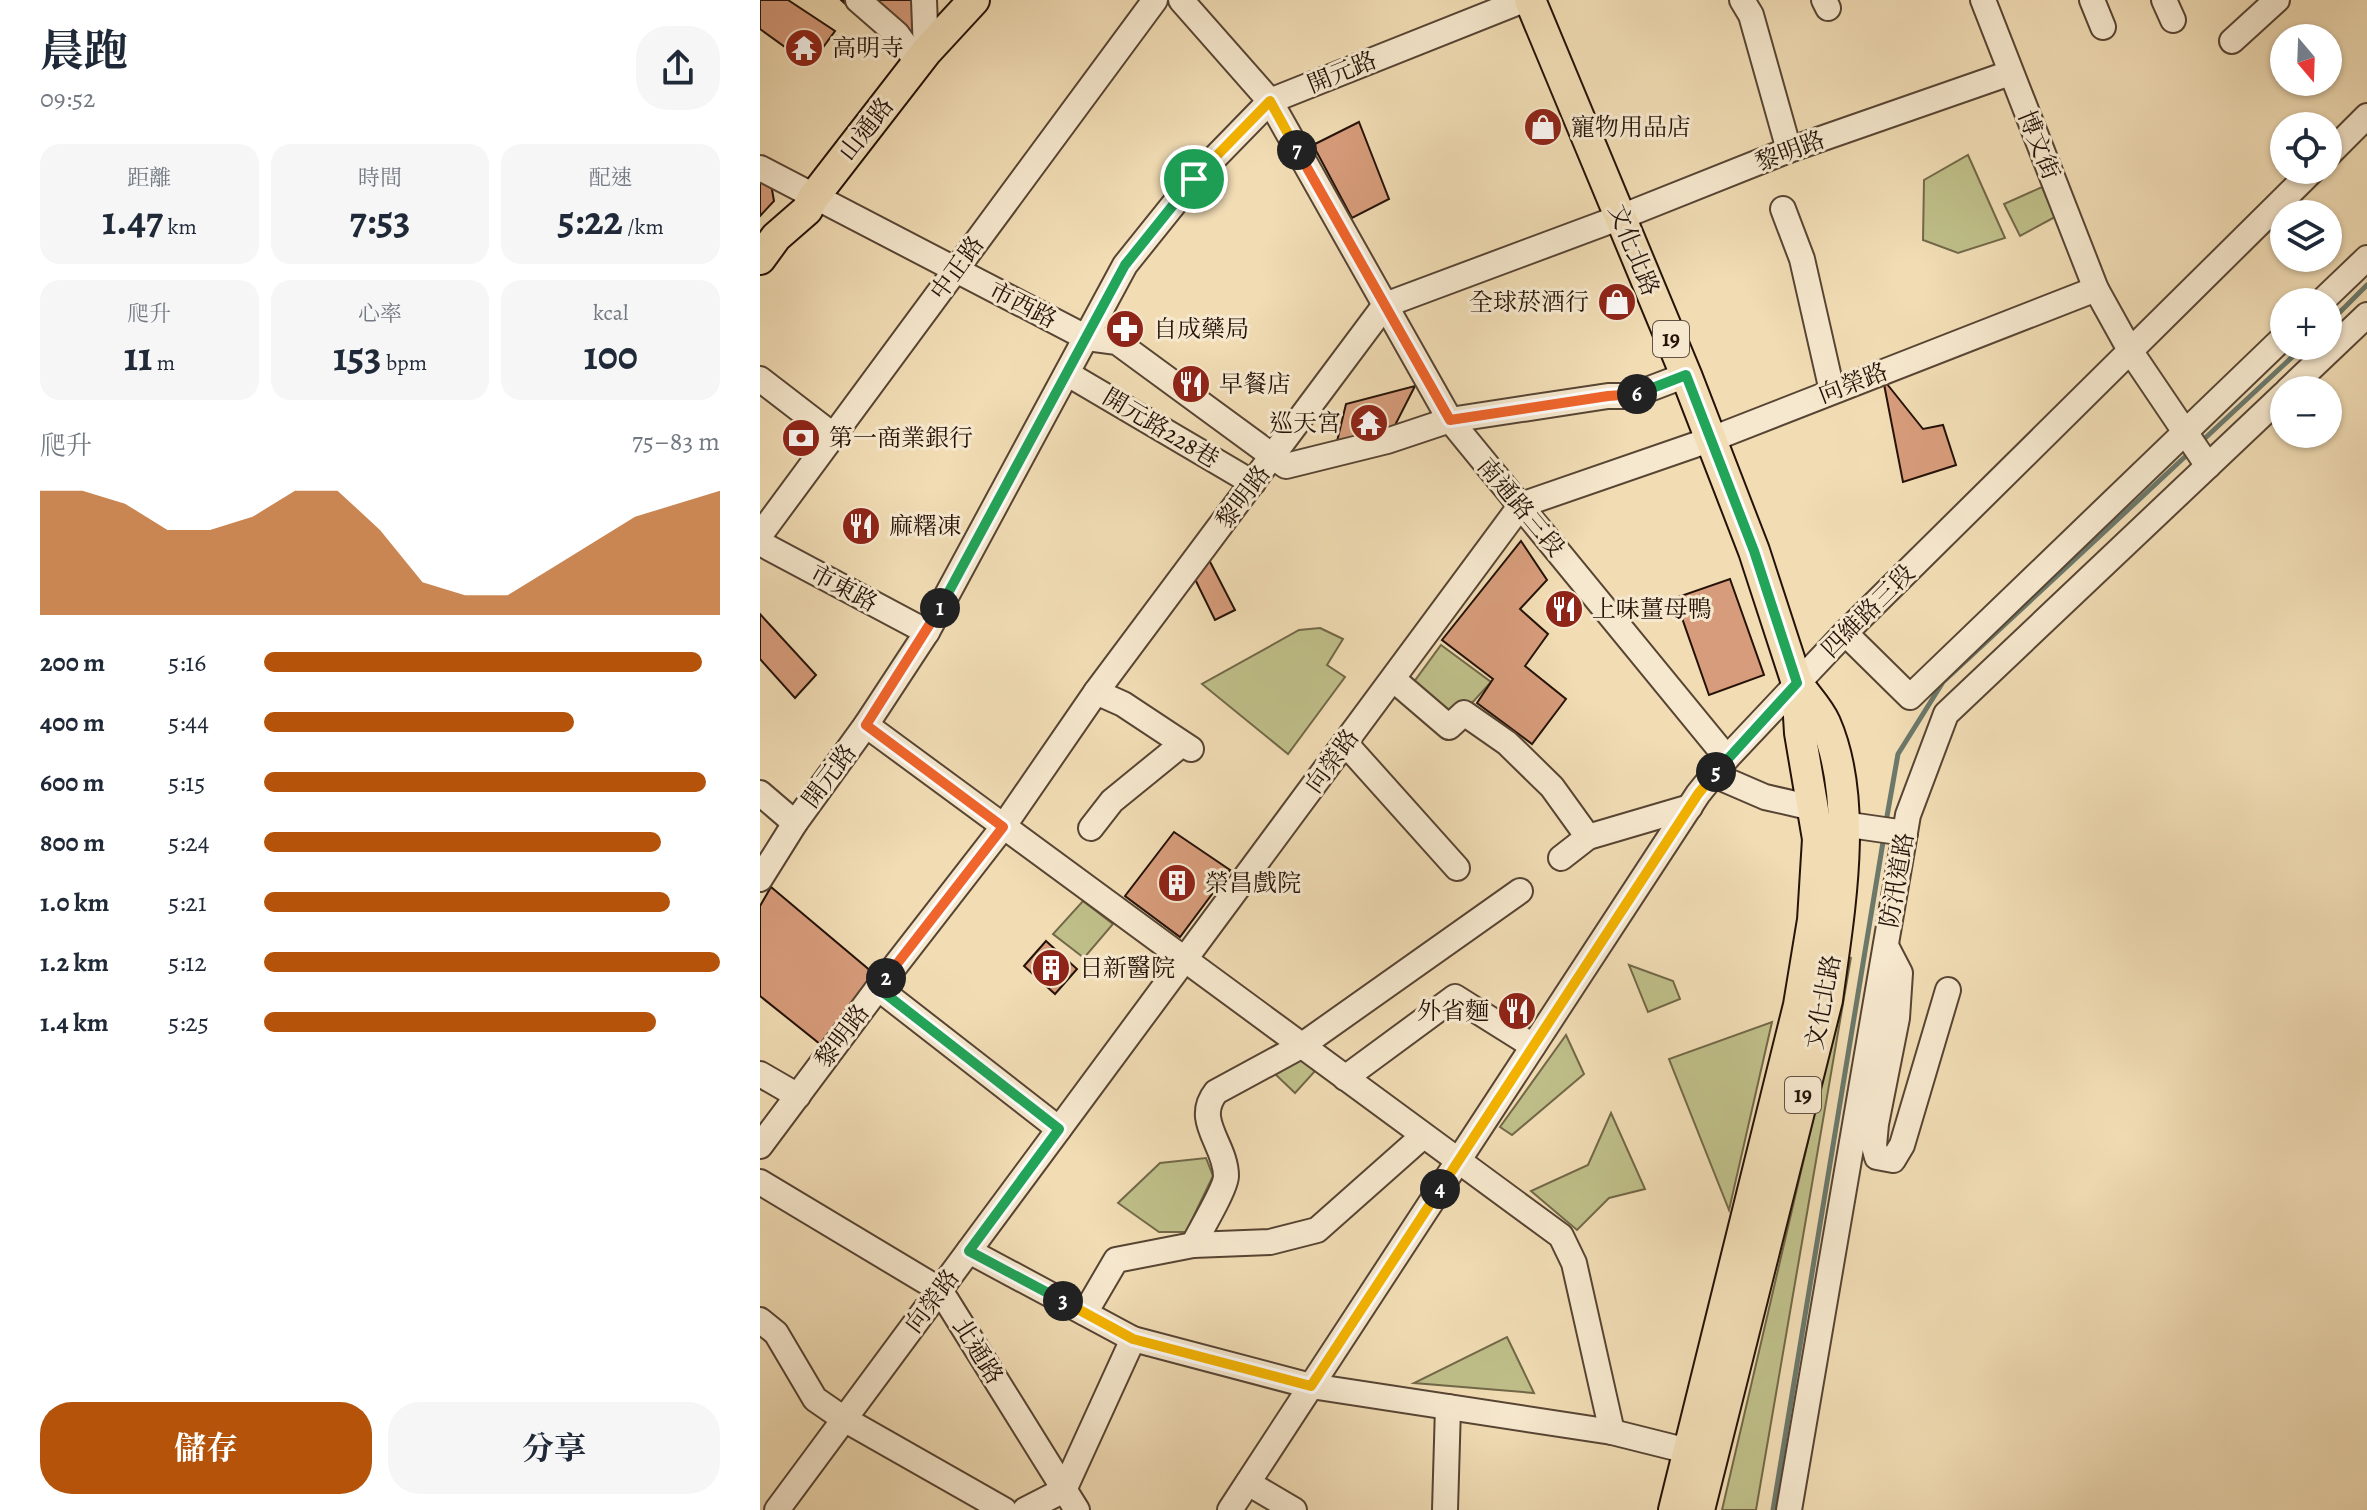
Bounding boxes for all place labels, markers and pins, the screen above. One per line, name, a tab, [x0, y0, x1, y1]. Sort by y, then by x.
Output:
temple icon: 高明寺	[783, 27, 825, 69]
place label: 高明寺	[832, 32, 904, 64]
shop icon: 寵物用品店	[1522, 106, 1564, 148]
place label: 寵物用品店	[1571, 111, 1691, 143]
pin: 7	[1277, 130, 1317, 170]
pin	[1160, 145, 1228, 213]
shop icon: 全球菸酒行	[1596, 281, 1638, 323]
place label: 全球菸酒行	[1469, 286, 1589, 318]
pharmacy icon: 自成藥局	[1104, 308, 1146, 350]
place label: 自成藥局	[1153, 313, 1249, 345]
restaurant icon: 早餐店	[1170, 363, 1212, 405]
place label: 早餐店	[1219, 368, 1291, 400]
pin: 6	[1617, 374, 1657, 414]
temple icon: 巡天宮	[1348, 402, 1390, 444]
place label: 巡天宮	[1269, 407, 1341, 439]
bank icon: 第一商業銀行	[780, 417, 822, 459]
place label: 第一商業銀行	[829, 422, 973, 454]
restaurant icon: 麻糬凍	[840, 505, 882, 547]
place label: 麻糬凍	[889, 510, 961, 542]
pin: 1	[920, 588, 960, 628]
restaurant icon: 上味薑母鴨	[1543, 588, 1585, 630]
place label: 上味薑母鴨	[1592, 593, 1712, 625]
pin: 5	[1696, 752, 1736, 792]
building icon: 榮昌戲院	[1156, 862, 1198, 904]
place label: 榮昌戲院	[1205, 867, 1301, 899]
building icon: 日新醫院	[1030, 947, 1072, 989]
place label: 日新醫院	[1079, 952, 1175, 984]
pin: 2	[866, 958, 906, 998]
restaurant icon: 外省麵	[1496, 990, 1538, 1032]
place label: 外省麵	[1417, 995, 1489, 1027]
pin: 4	[1420, 1169, 1460, 1209]
pin: 3	[1043, 1281, 1083, 1321]

